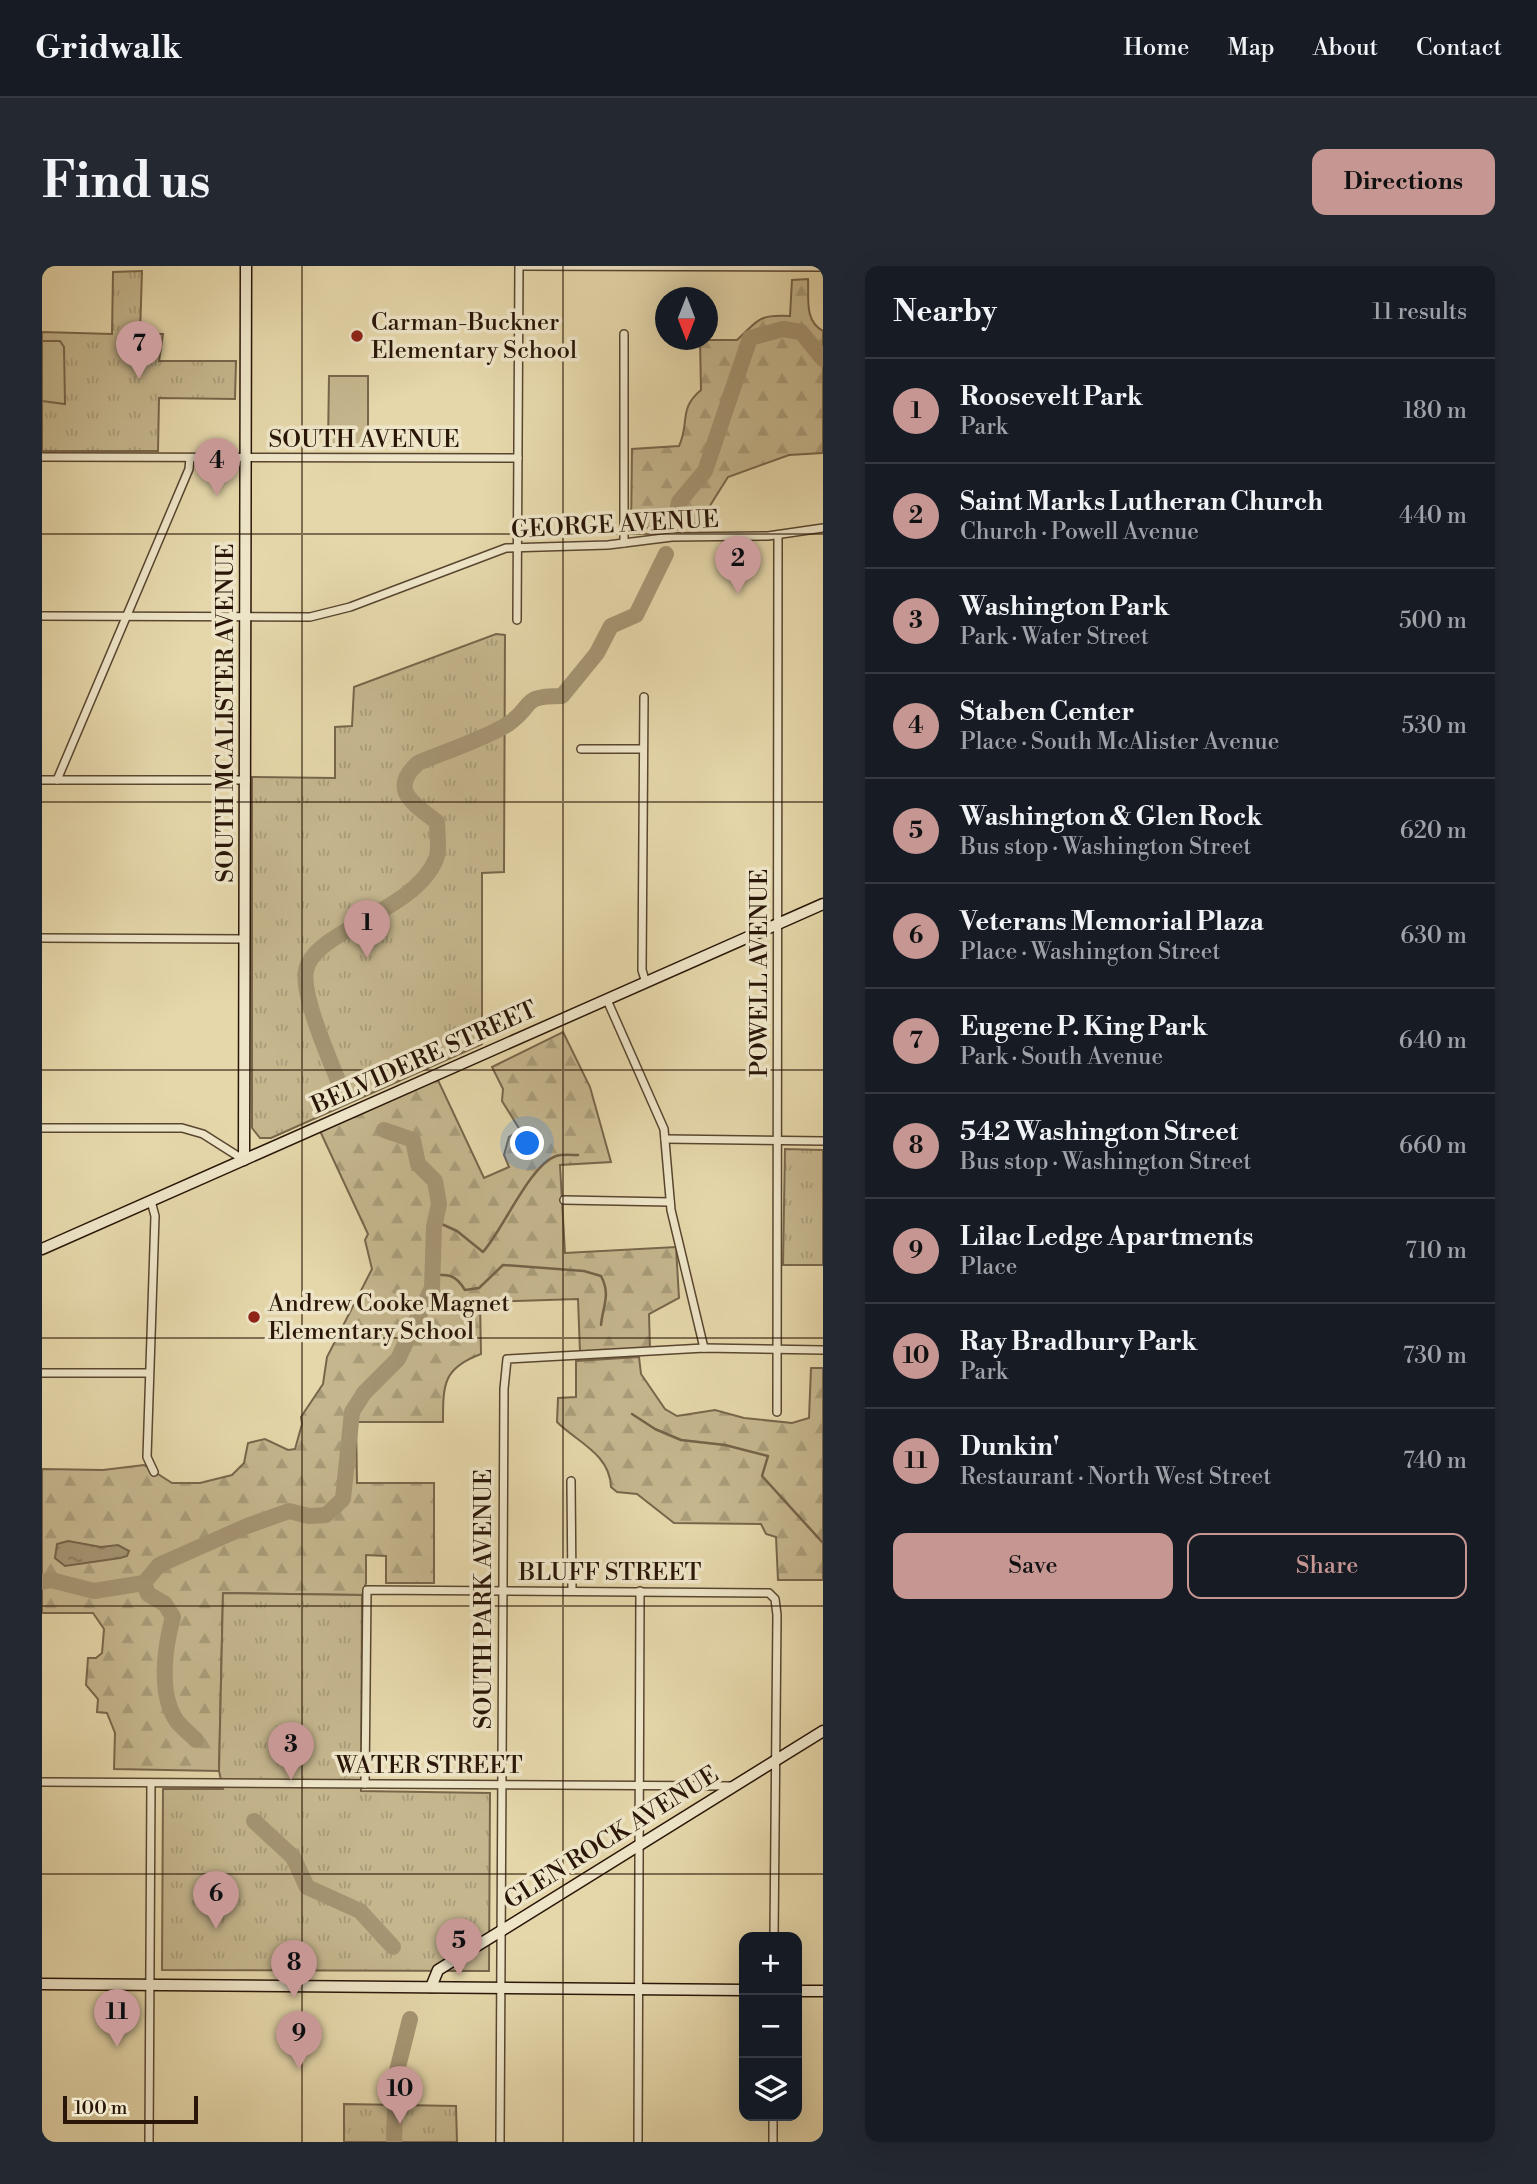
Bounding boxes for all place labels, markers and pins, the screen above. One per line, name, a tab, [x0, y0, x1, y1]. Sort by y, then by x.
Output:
place label: Carman-Buckner Elementary School	[371, 308, 577, 366]
pin: 7	[116, 321, 162, 379]
marker: Carman-Buckner Elementary School	[349, 328, 365, 344]
pin: 4	[194, 438, 240, 496]
pin: 2	[715, 536, 761, 594]
pin: 1	[344, 900, 390, 958]
place label: Andrew Cooke Magnet Elementary School	[267, 1289, 510, 1347]
marker: Andrew Cooke Magnet Elementary School	[246, 1309, 262, 1325]
pin: 3	[268, 1722, 314, 1780]
pin: 6	[193, 1871, 239, 1929]
pin: 5	[436, 1918, 482, 1976]
pin: 8	[271, 1940, 317, 1998]
pin: 11	[94, 1989, 140, 2047]
pin: 9	[276, 2011, 322, 2069]
pin: 10	[377, 2066, 423, 2124]

